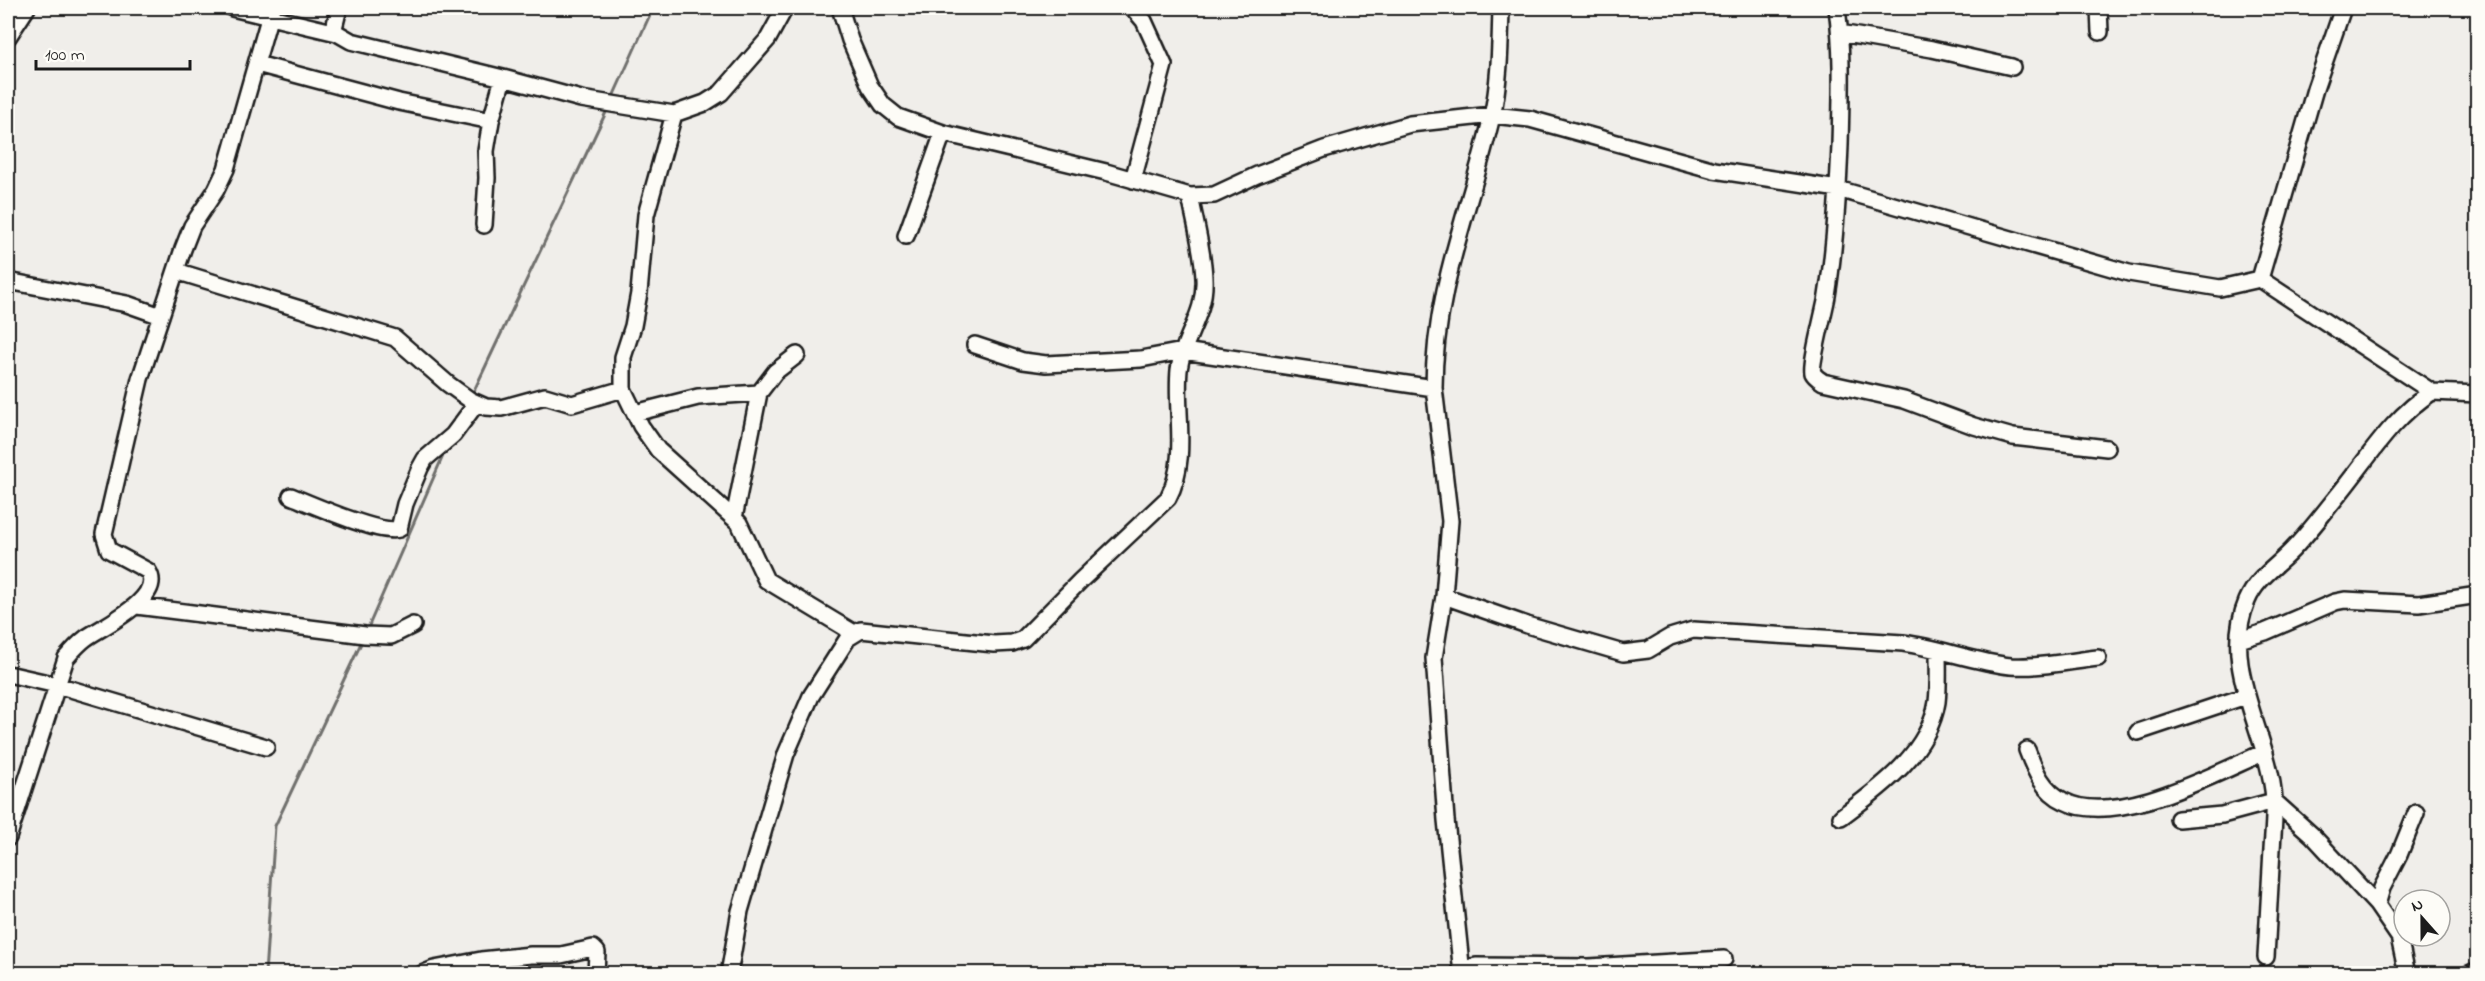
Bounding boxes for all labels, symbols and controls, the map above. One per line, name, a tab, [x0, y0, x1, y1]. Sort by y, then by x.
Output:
scale bar	[36, 33, 190, 71]
text: 100 m	[45, 43, 85, 69]
north arrow	[2392, 888, 2452, 948]
text: N	[2408, 893, 2427, 919]

